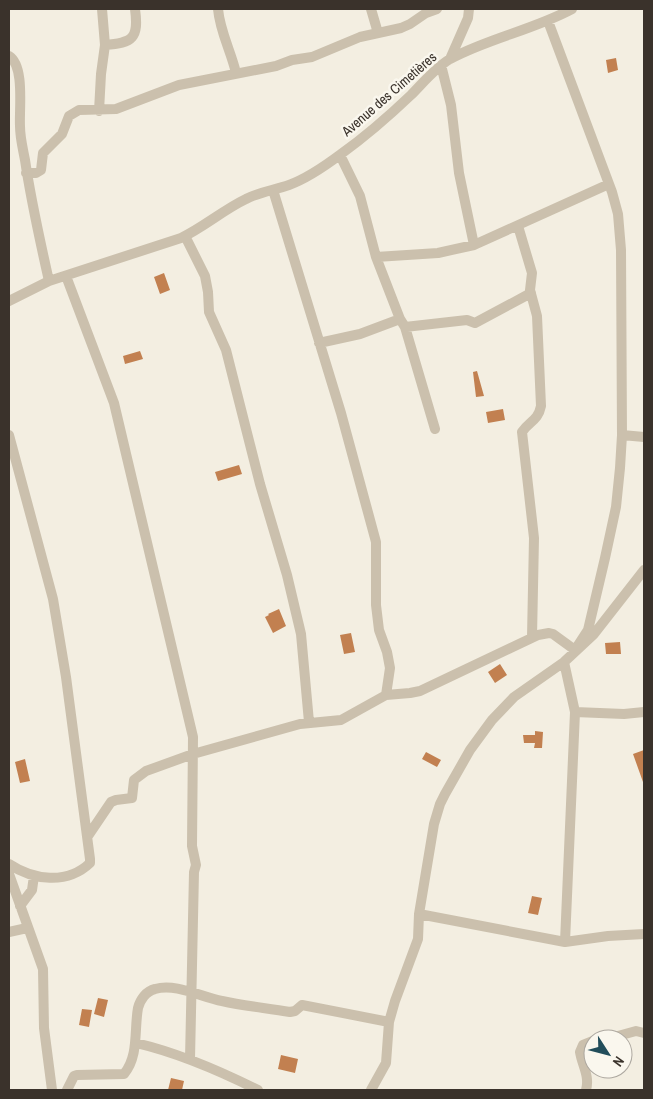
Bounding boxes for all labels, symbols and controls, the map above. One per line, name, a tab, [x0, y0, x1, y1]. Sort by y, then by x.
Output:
street label: Avenue des Cimetières	[337, 48, 440, 141]
north arrow	[583, 1029, 633, 1079]
text: N	[609, 1053, 628, 1070]

